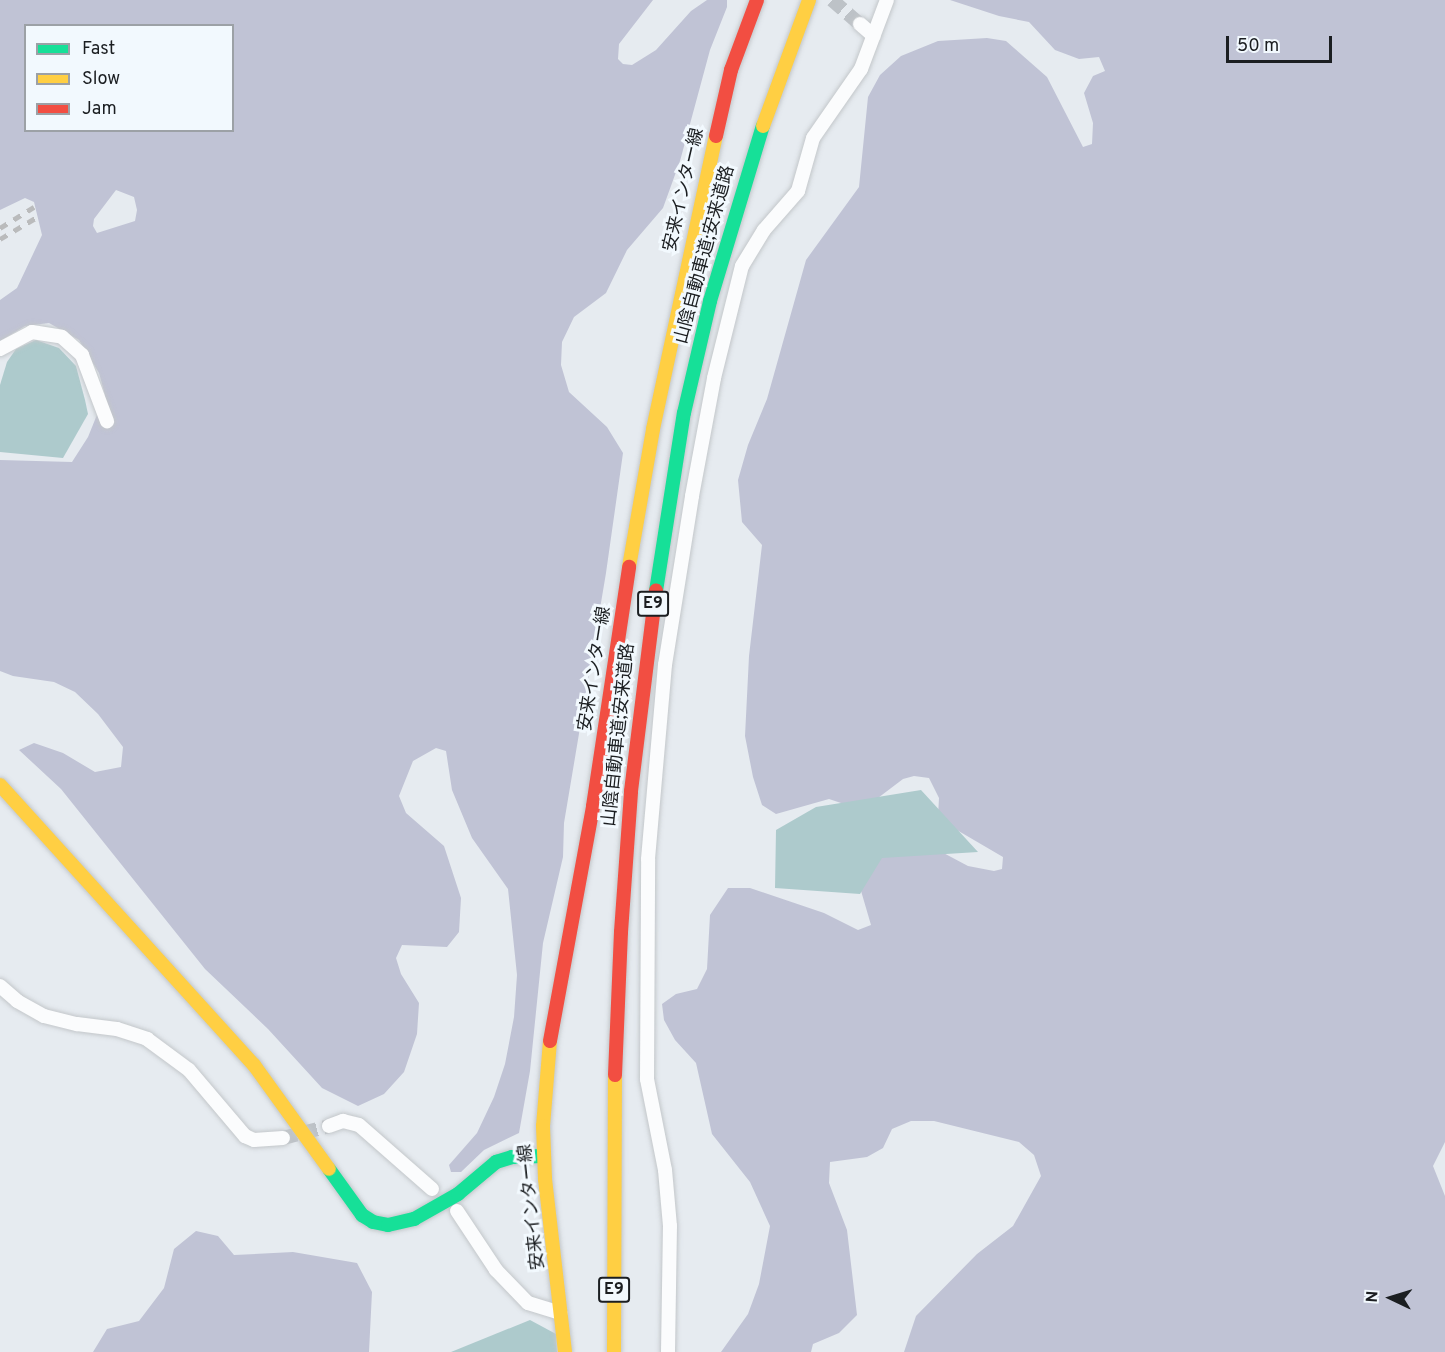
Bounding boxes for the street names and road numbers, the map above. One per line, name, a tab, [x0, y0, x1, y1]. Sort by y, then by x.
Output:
street label: 安来インター線	[660, 126, 710, 254]
street label: 山陰自動車道;安来道路	[672, 163, 740, 347]
road number: E9	[636, 591, 670, 617]
street label: 安来インター線	[575, 605, 617, 733]
street label: 山陰自動車道;安来道路	[600, 642, 640, 828]
street label: 安来インター線	[516, 1143, 550, 1271]
road number: E9	[598, 1277, 630, 1303]

